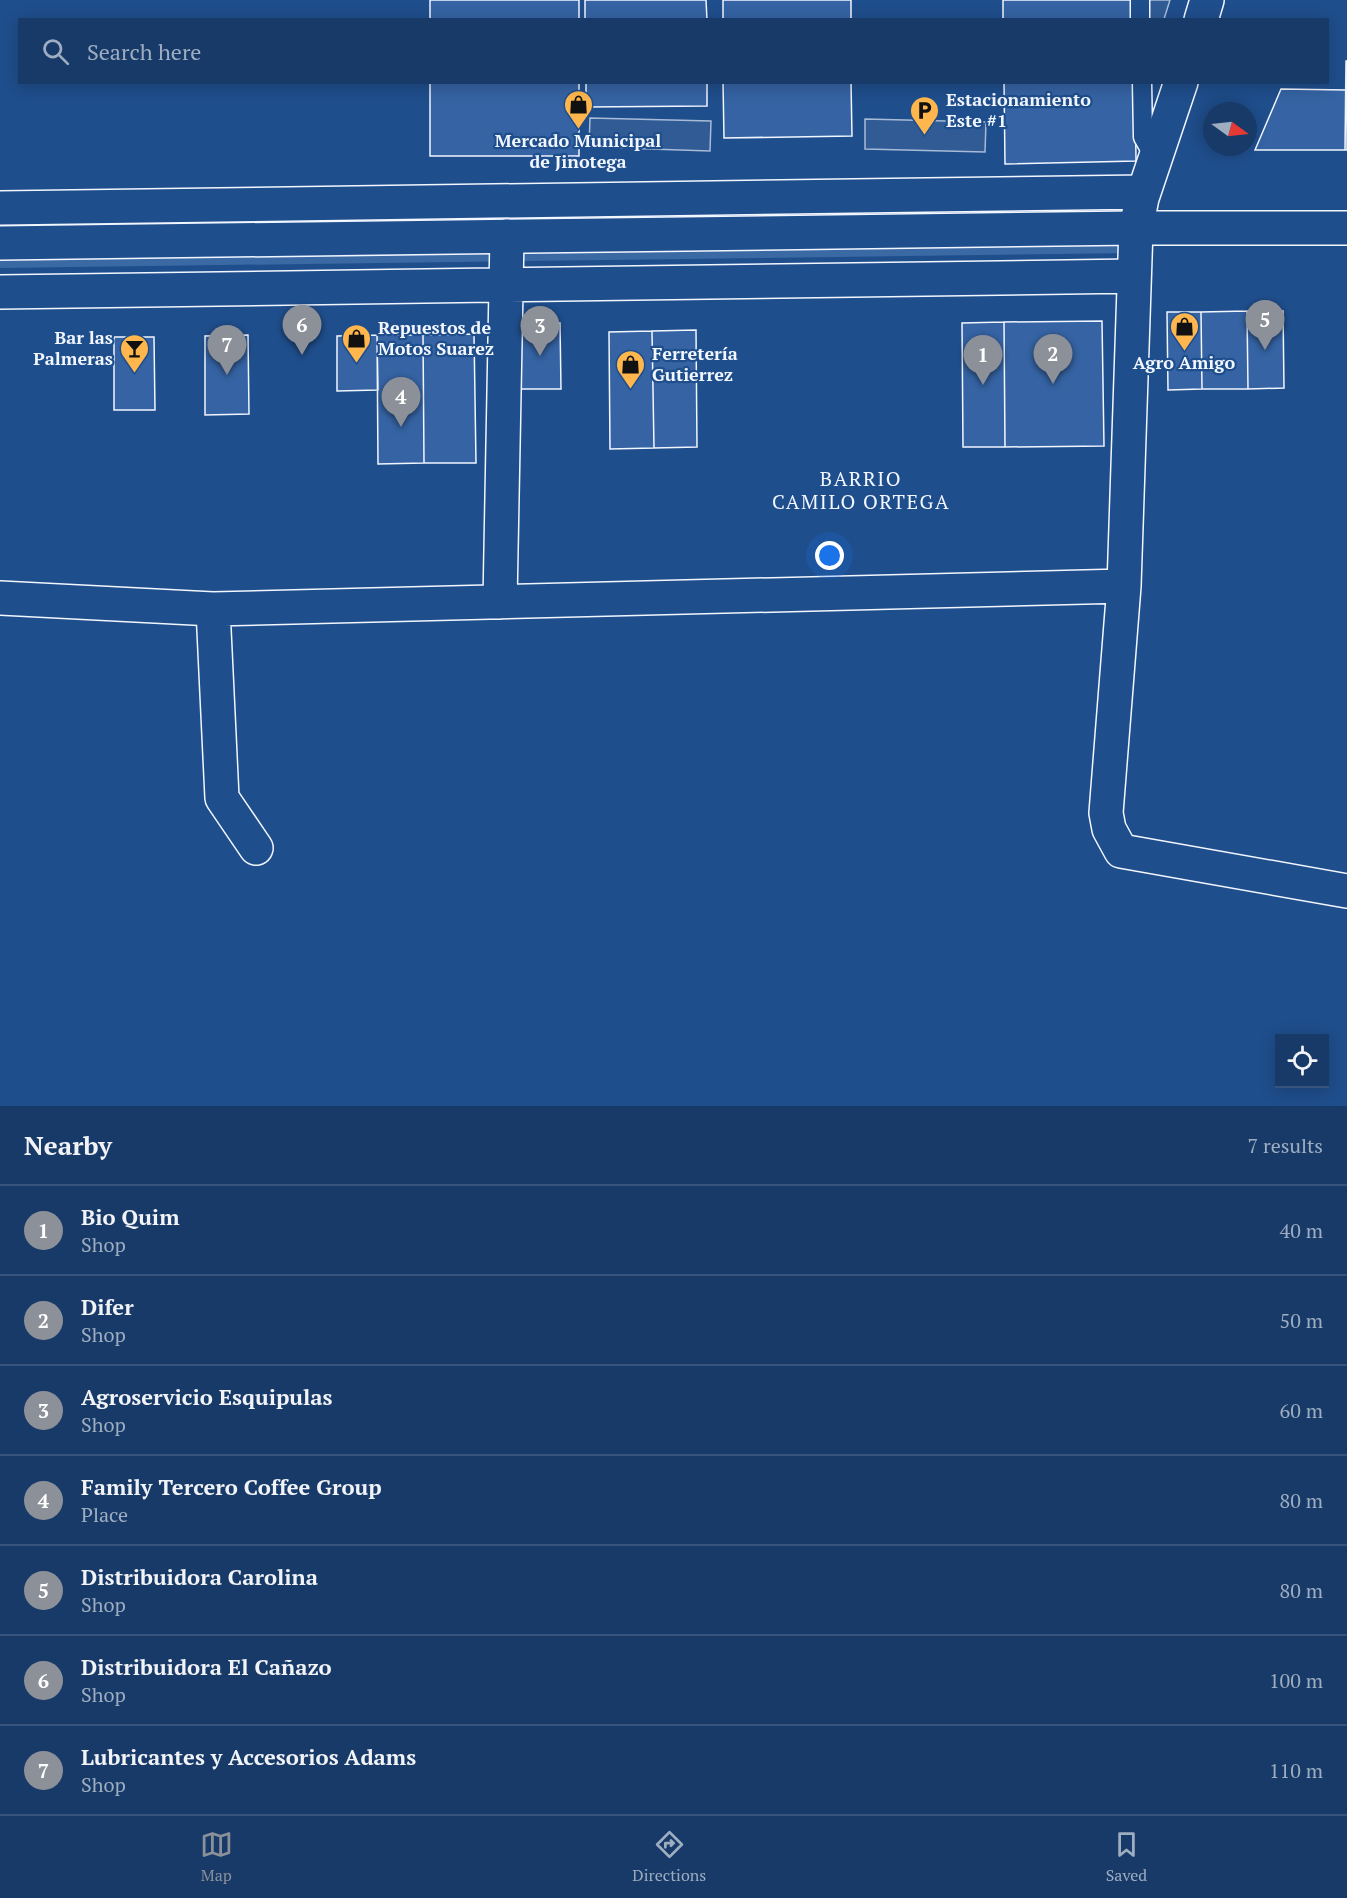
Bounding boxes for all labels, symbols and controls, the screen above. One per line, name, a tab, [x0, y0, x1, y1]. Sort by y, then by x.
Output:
search box	[18, 18, 1329, 84]
icon: search	[39, 35, 72, 68]
text: Search here	[87, 37, 201, 66]
place label: Estacionamiento Este #1	[946, 87, 1091, 132]
shop icon: Mercado Municipal de Jinotega	[562, 88, 594, 130]
parking icon: Estacionamiento Este #1	[909, 94, 941, 136]
north arrow	[1203, 102, 1257, 156]
place label: Mercado Municipal de Jinotega	[495, 128, 661, 173]
pin: 5	[1246, 300, 1284, 350]
pin: 6	[282, 306, 322, 355]
pin: 3	[520, 306, 560, 356]
shop icon: Agro Amigo	[1168, 310, 1200, 352]
place label: Repuestos de Motos Suarez	[378, 315, 494, 360]
shop icon: Repuestos de Motos Suarez	[341, 322, 373, 364]
place label: Bar las Palmeras	[33, 325, 113, 370]
pin: 7	[208, 326, 246, 375]
bar icon: Bar las Palmeras	[118, 332, 150, 374]
pin: 2	[1034, 334, 1072, 384]
pin: 1	[964, 336, 1002, 385]
place label: Ferretería Gutierrez	[652, 341, 738, 386]
shop icon: Ferretería Gutierrez	[615, 348, 647, 390]
place label: Agro Amigo	[1133, 350, 1235, 374]
pin: 4	[382, 378, 420, 427]
district label: BARRIO CAMILO ORTEGA	[772, 465, 950, 515]
your location	[815, 541, 844, 570]
map controls	[1275, 1034, 1329, 1088]
button: locate	[1275, 1034, 1329, 1088]
text: Nearby	[24, 1128, 112, 1162]
text: 7 results	[1248, 1132, 1323, 1159]
text: Bio Quim	[81, 1202, 180, 1231]
text: 1	[38, 1217, 49, 1244]
text: 40 m	[1280, 1217, 1323, 1244]
text: Shop	[81, 1231, 126, 1258]
text: Difer	[81, 1292, 134, 1321]
text: 2	[38, 1307, 49, 1334]
text: 50 m	[1280, 1307, 1323, 1334]
text: Shop	[81, 1321, 126, 1348]
text: Agroservicio Esquipulas	[81, 1382, 333, 1411]
text: 3	[38, 1397, 49, 1424]
text: 60 m	[1280, 1397, 1323, 1424]
text: Shop	[81, 1411, 126, 1438]
text: Family Tercero Coffee Group	[81, 1472, 382, 1501]
text: 4	[38, 1487, 49, 1514]
text: 80 m	[1280, 1487, 1323, 1514]
text: Place	[81, 1501, 128, 1528]
text: Distribuidora Carolina	[81, 1562, 318, 1591]
text: 5	[38, 1577, 49, 1604]
text: 80 m	[1280, 1577, 1323, 1604]
text: Shop	[81, 1591, 126, 1618]
text: Distribuidora El Cañazo	[81, 1652, 332, 1681]
text: 6	[38, 1667, 49, 1694]
text: 100 m	[1269, 1667, 1323, 1694]
text: Shop	[81, 1681, 126, 1708]
text: Lubricantes y Accesorios Adams	[81, 1742, 416, 1771]
text: 7	[38, 1757, 49, 1784]
text: 110 m	[1269, 1757, 1323, 1784]
text: Shop	[81, 1771, 126, 1798]
tab: Map	[200, 1828, 233, 1886]
tab: Directions	[632, 1828, 706, 1886]
tab: Saved	[1106, 1828, 1147, 1886]

